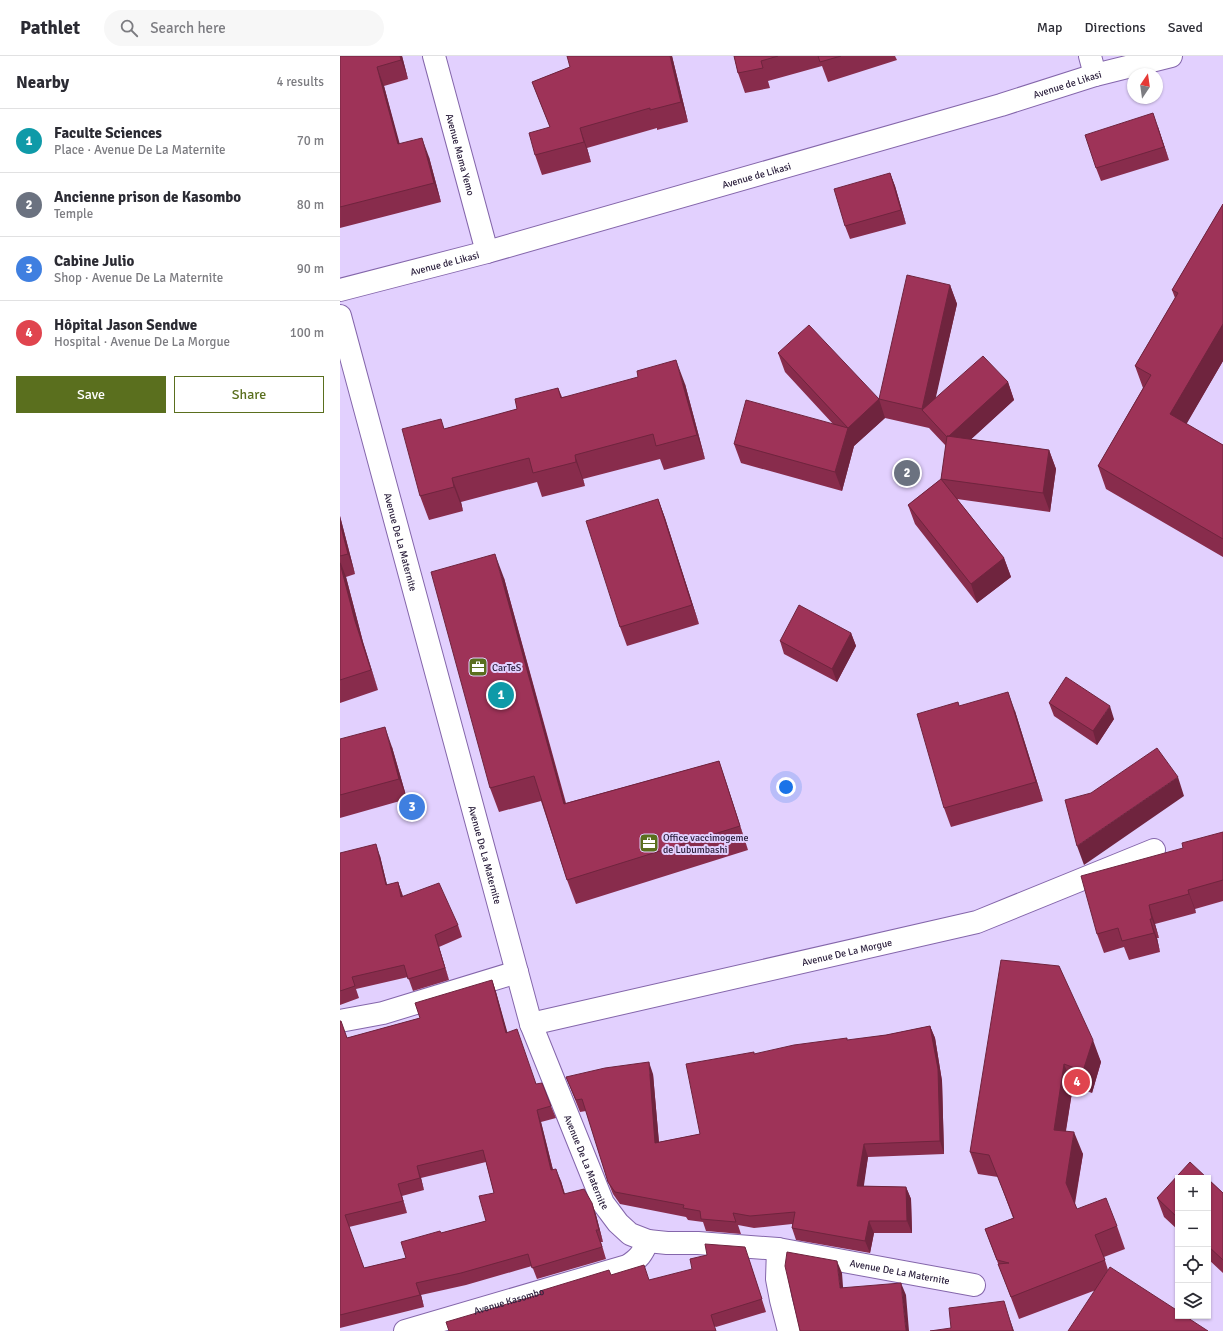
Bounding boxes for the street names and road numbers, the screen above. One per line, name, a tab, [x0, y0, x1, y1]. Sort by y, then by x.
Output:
street label: Avenue de Likasi	[1032, 69, 1103, 101]
street label: Avenue Mama Yemo	[443, 112, 476, 197]
street label: Avenue de Likasi	[721, 160, 792, 191]
street label: Avenue de Likasi	[409, 249, 481, 279]
street label: Avenue De La Maternite	[381, 492, 419, 593]
street label: Avenue De La Maternite	[465, 804, 503, 906]
street label: Avenue De La Morgue	[801, 937, 893, 969]
street label: Avenue De La Maternite	[561, 1113, 611, 1212]
street label: Avenue De La Maternite	[849, 1257, 951, 1287]
street label: Avenue Kasombo	[472, 1286, 545, 1318]

